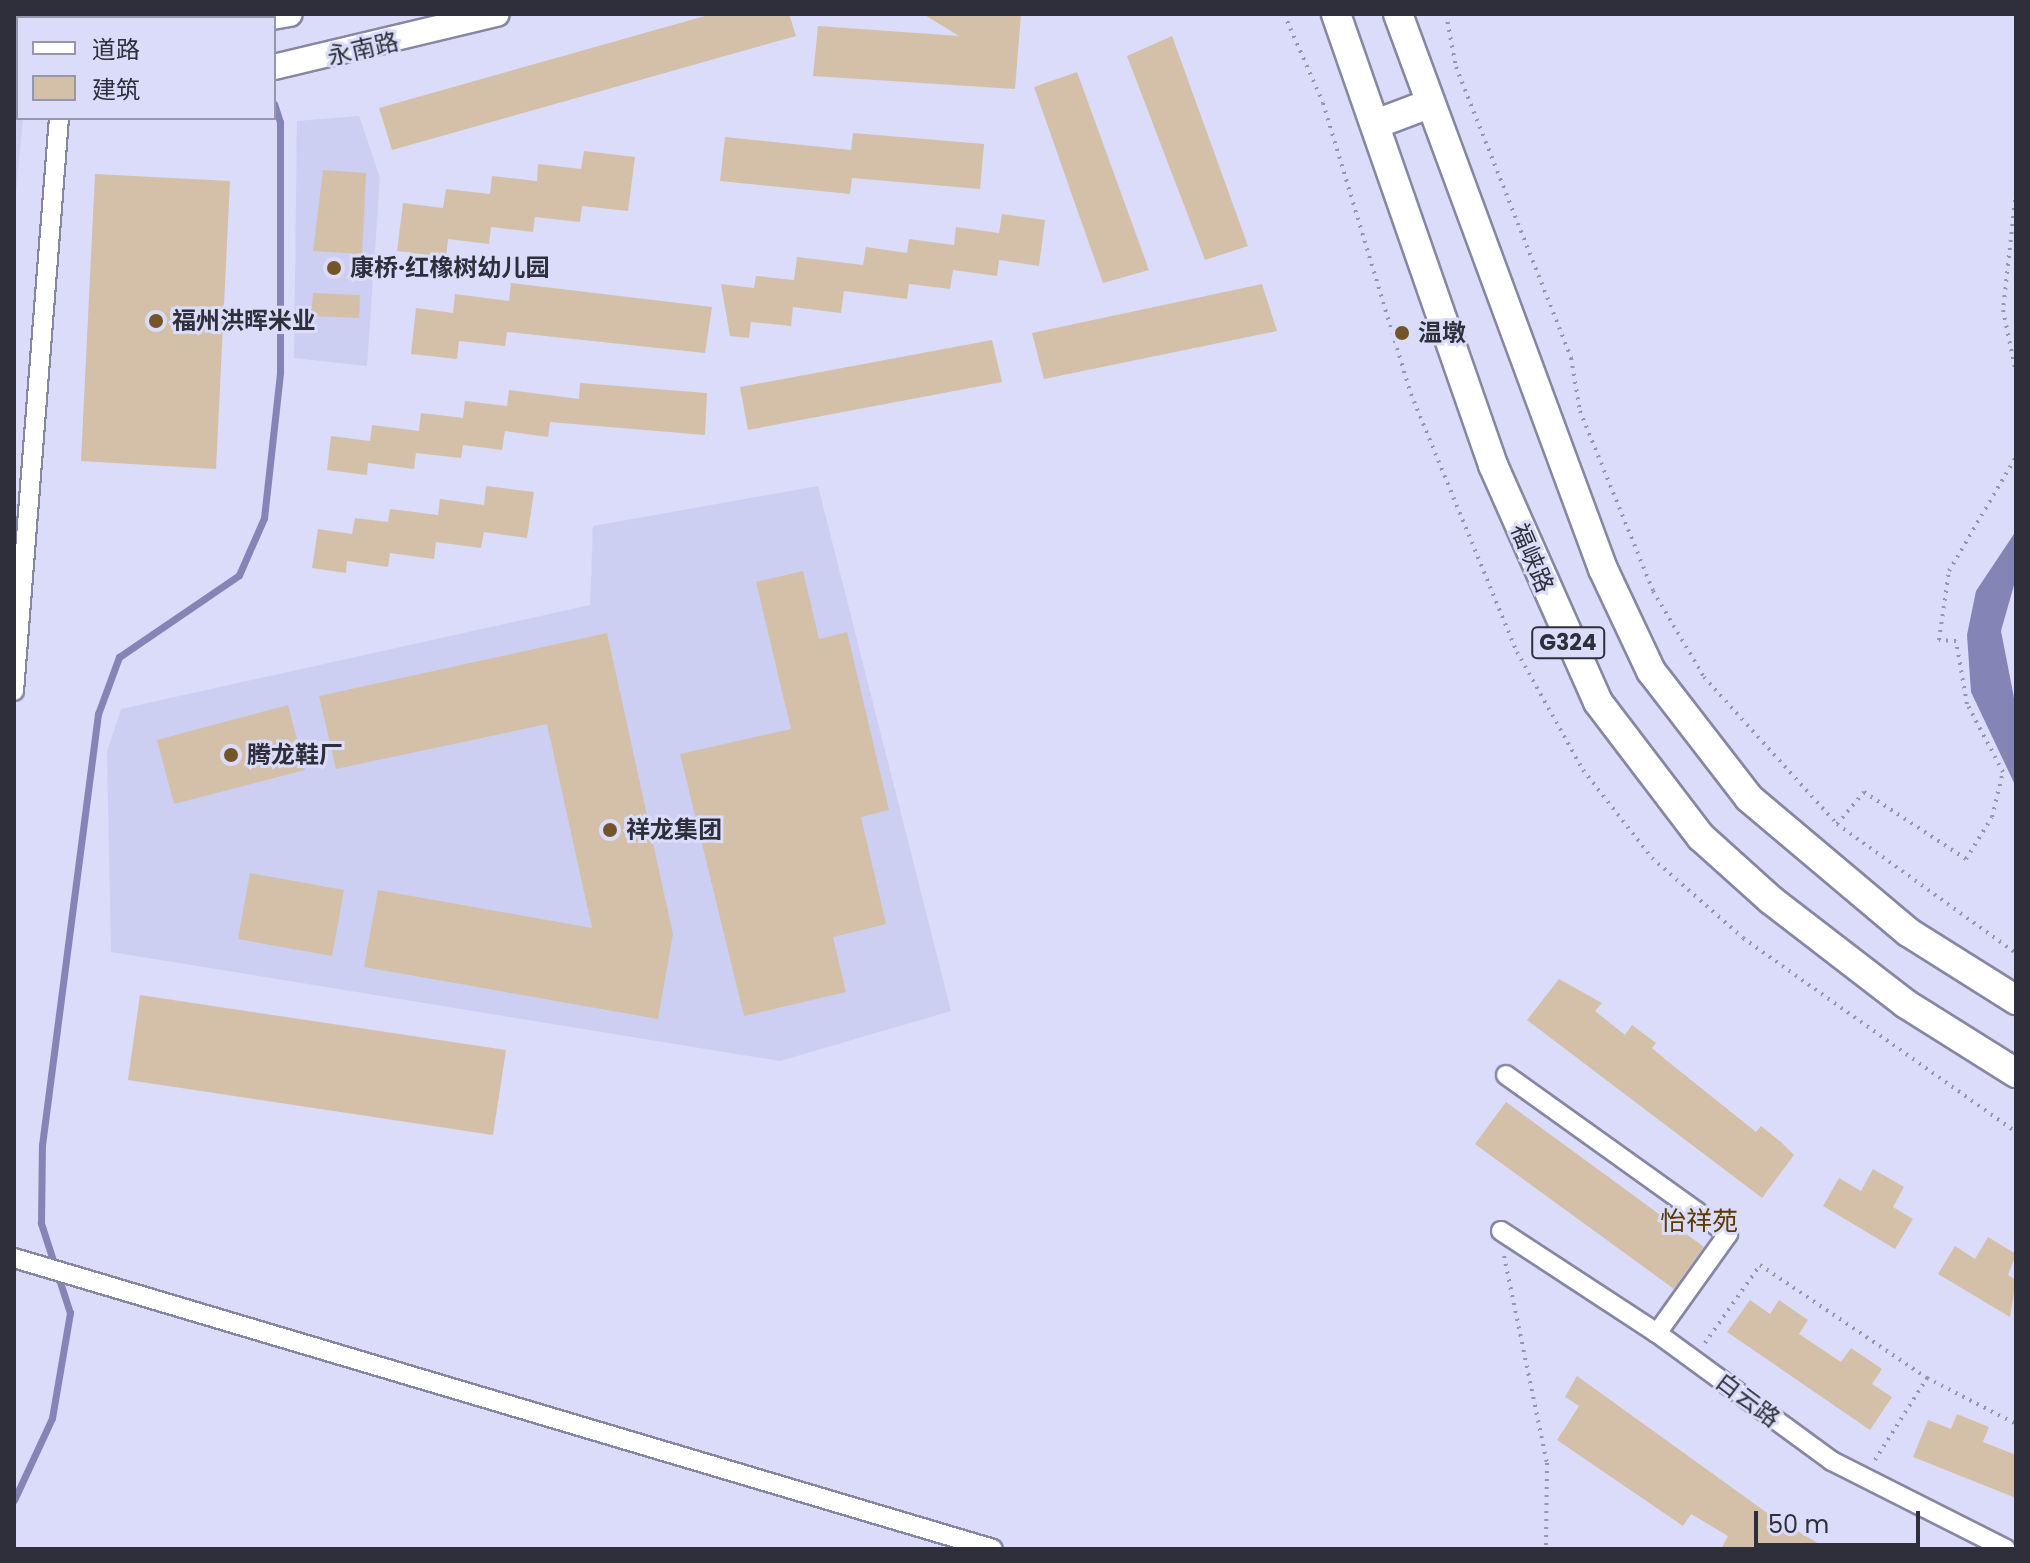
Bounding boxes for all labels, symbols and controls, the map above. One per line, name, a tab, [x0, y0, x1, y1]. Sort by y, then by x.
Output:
legend	[16, 16, 276, 120]
street label: 永南路	[325, 27, 401, 71]
text: 道路	[92, 33, 140, 66]
text: 建筑	[92, 73, 140, 106]
place label: 康桥·红橡树幼儿园	[350, 254, 549, 282]
marker: 康桥·红橡树幼儿园	[325, 259, 343, 277]
place label: 福州洪晖米业	[172, 307, 316, 335]
marker: 福州洪晖米业	[147, 312, 165, 330]
place label: 温墩	[1418, 319, 1466, 347]
marker: 温墩	[1393, 324, 1411, 342]
street label: 福峡路	[1505, 519, 1559, 597]
road number: G324	[1530, 625, 1606, 661]
place label: 腾龙鞋厂	[247, 741, 343, 769]
marker: 腾龙鞋厂	[222, 746, 240, 764]
place label: 祥龙集团	[626, 816, 722, 844]
marker: 祥龙集团	[601, 821, 619, 839]
district label: 怡祥苑	[1660, 1206, 1738, 1238]
street label: 白云路	[1711, 1367, 1785, 1433]
scale bar	[1758, 1495, 1924, 1545]
text: 50 m	[1768, 1508, 1829, 1541]

